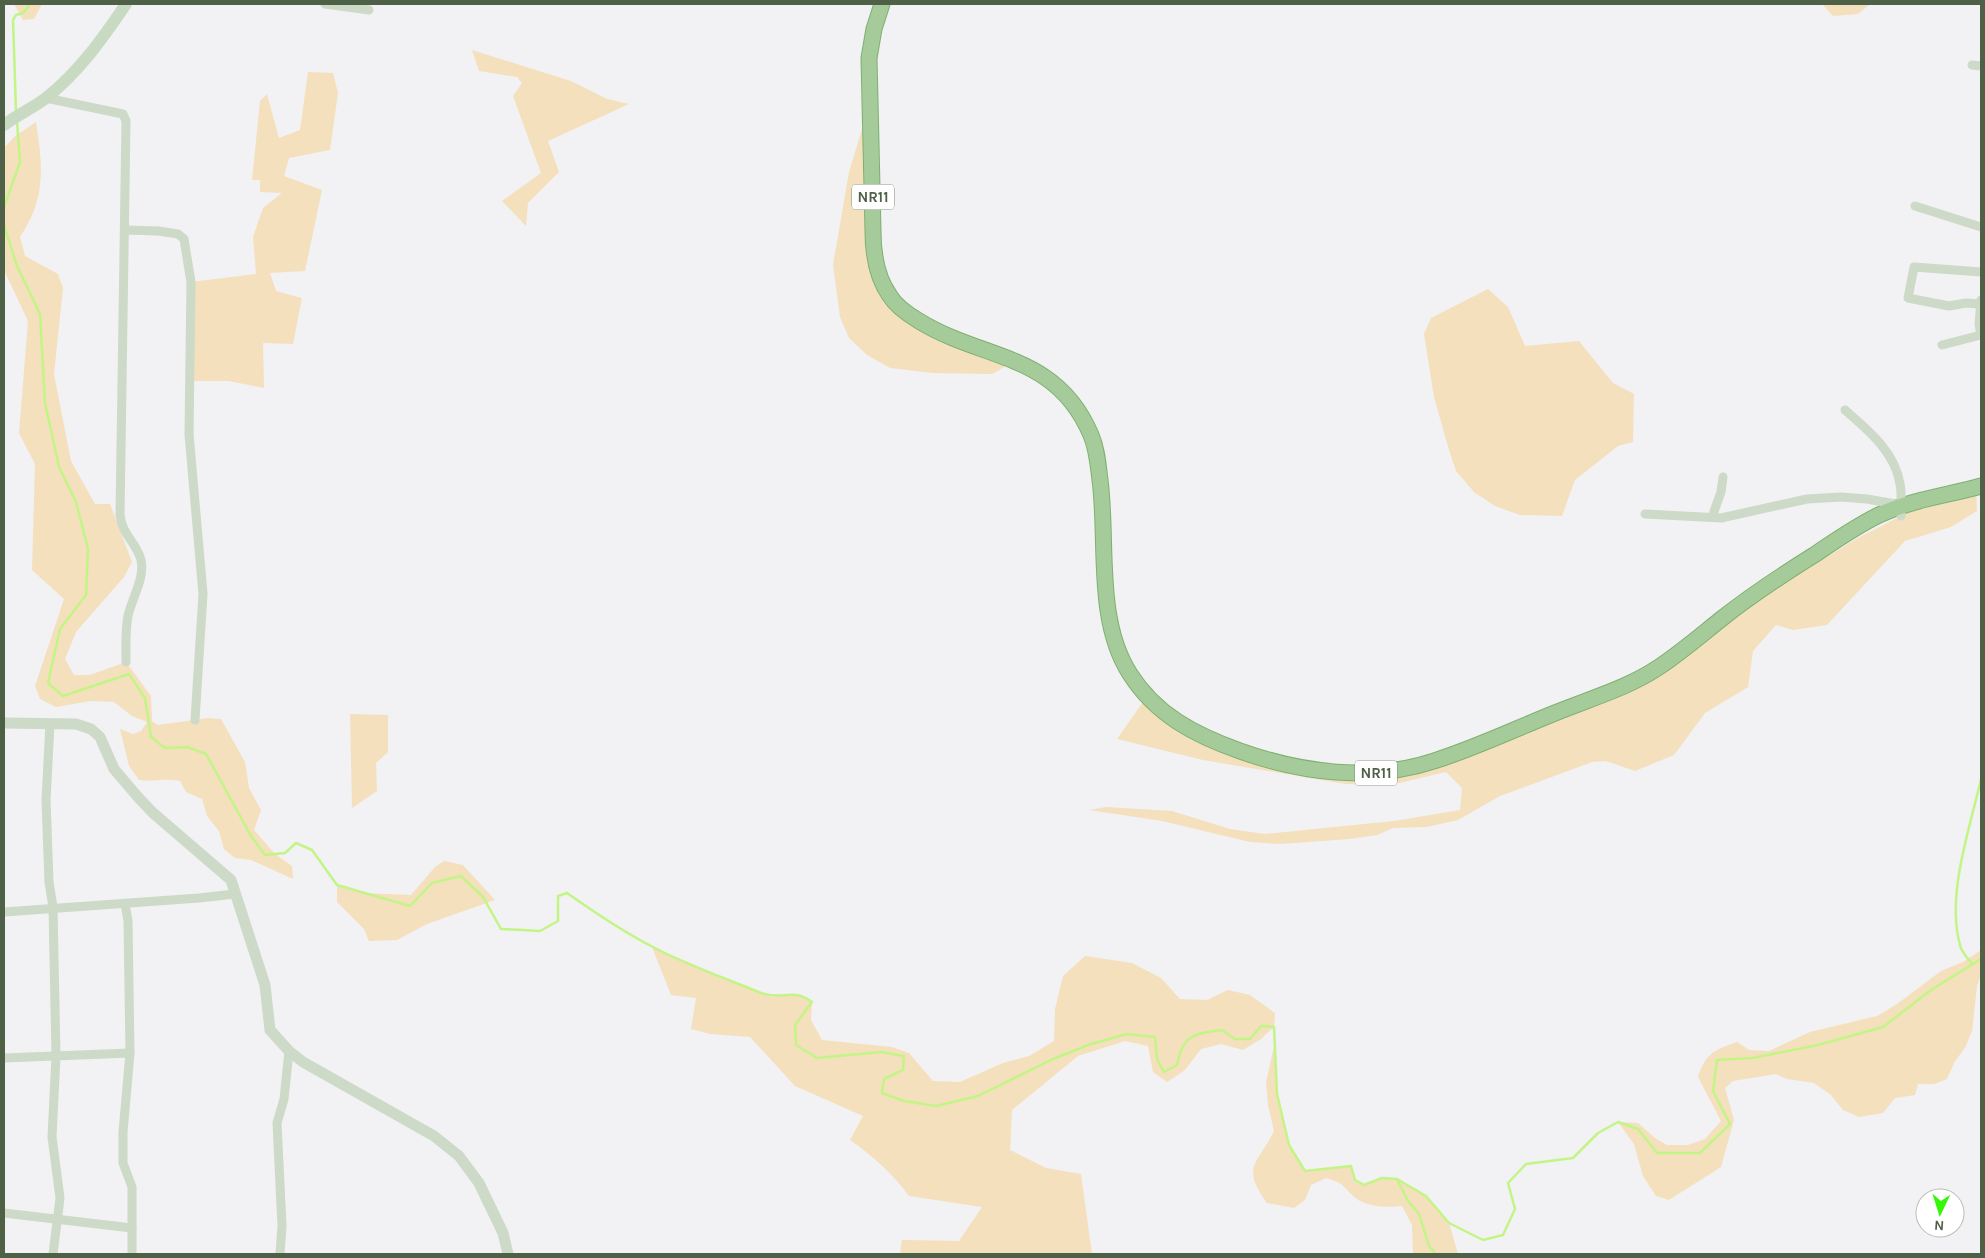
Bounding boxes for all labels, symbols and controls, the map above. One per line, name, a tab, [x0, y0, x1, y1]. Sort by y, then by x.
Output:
road number: NR11	[852, 184, 894, 210]
road number: NR11	[1355, 760, 1397, 786]
north arrow	[1915, 1188, 1965, 1238]
text: N	[1934, 1217, 1945, 1234]

